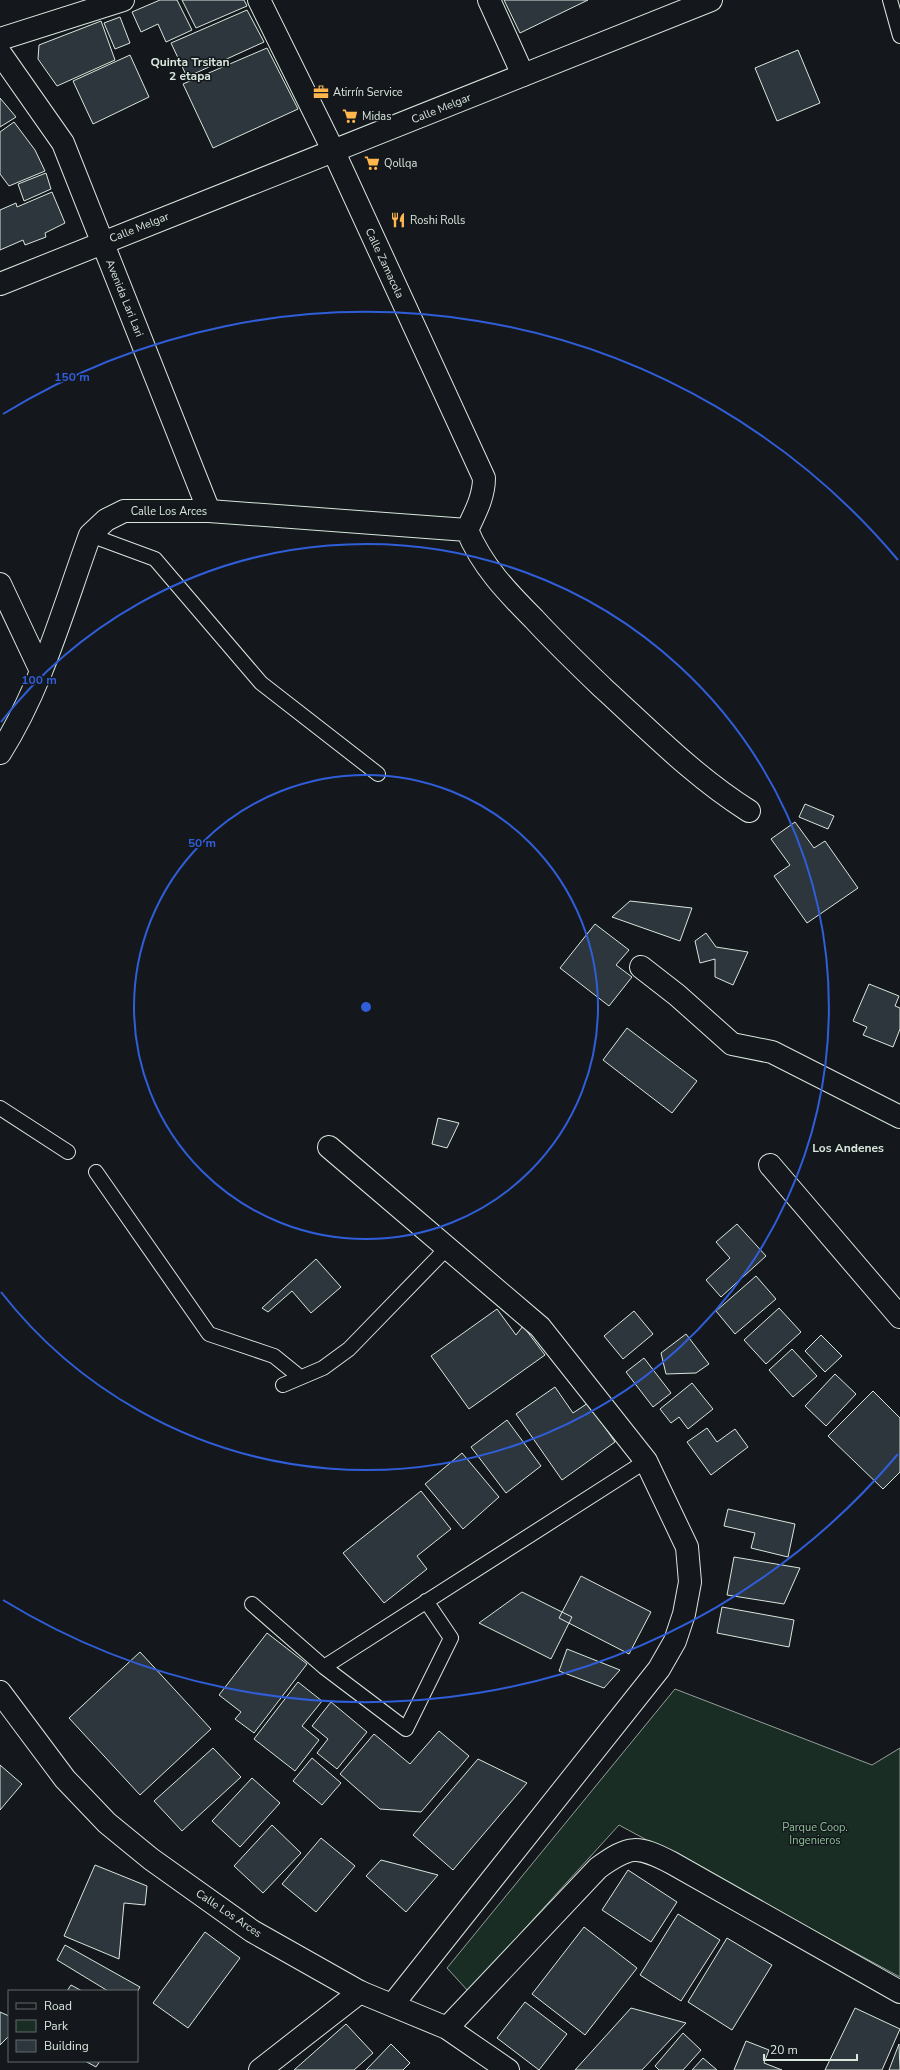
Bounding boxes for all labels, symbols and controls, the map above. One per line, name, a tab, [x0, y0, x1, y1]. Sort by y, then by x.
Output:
district label: Quinta Trsitan 2 etapa	[150, 54, 230, 84]
office icon: Atirrín Service	[312, 83, 330, 101]
place label: Atirrín Service	[333, 85, 403, 100]
street label: Calle Melgar	[409, 90, 473, 127]
supermarket icon: Midas	[341, 107, 359, 125]
place label: Midas	[362, 109, 392, 124]
supermarket icon: Qollqa	[363, 154, 381, 172]
place label: Qollqa	[384, 156, 417, 171]
street label: Calle Melgar	[107, 209, 171, 246]
restaurant icon: Roshi Rolls	[389, 211, 407, 229]
place label: Roshi Rolls	[410, 213, 465, 228]
street label: Calle Zamacola	[362, 226, 407, 301]
street label: Avenida Lari Lari	[102, 257, 147, 339]
text: 150 m	[54, 369, 90, 385]
street label: Calle Los Arces	[131, 504, 207, 519]
text: 100 m	[21, 672, 57, 688]
text: 50 m	[188, 835, 216, 851]
centre of rings	[359, 1000, 373, 1014]
district label: Los Andenes	[812, 1140, 884, 1156]
park label: Parque Coop. Ingenieros	[782, 1820, 848, 1848]
street label: Calle Los Arces	[193, 1886, 265, 1941]
legend	[8, 1990, 138, 2062]
text: Road	[44, 1998, 72, 2014]
text: Park	[44, 2018, 69, 2034]
scale bar	[764, 2036, 857, 2062]
text: Building	[44, 2038, 89, 2054]
text: 20 m	[770, 2042, 798, 2058]

